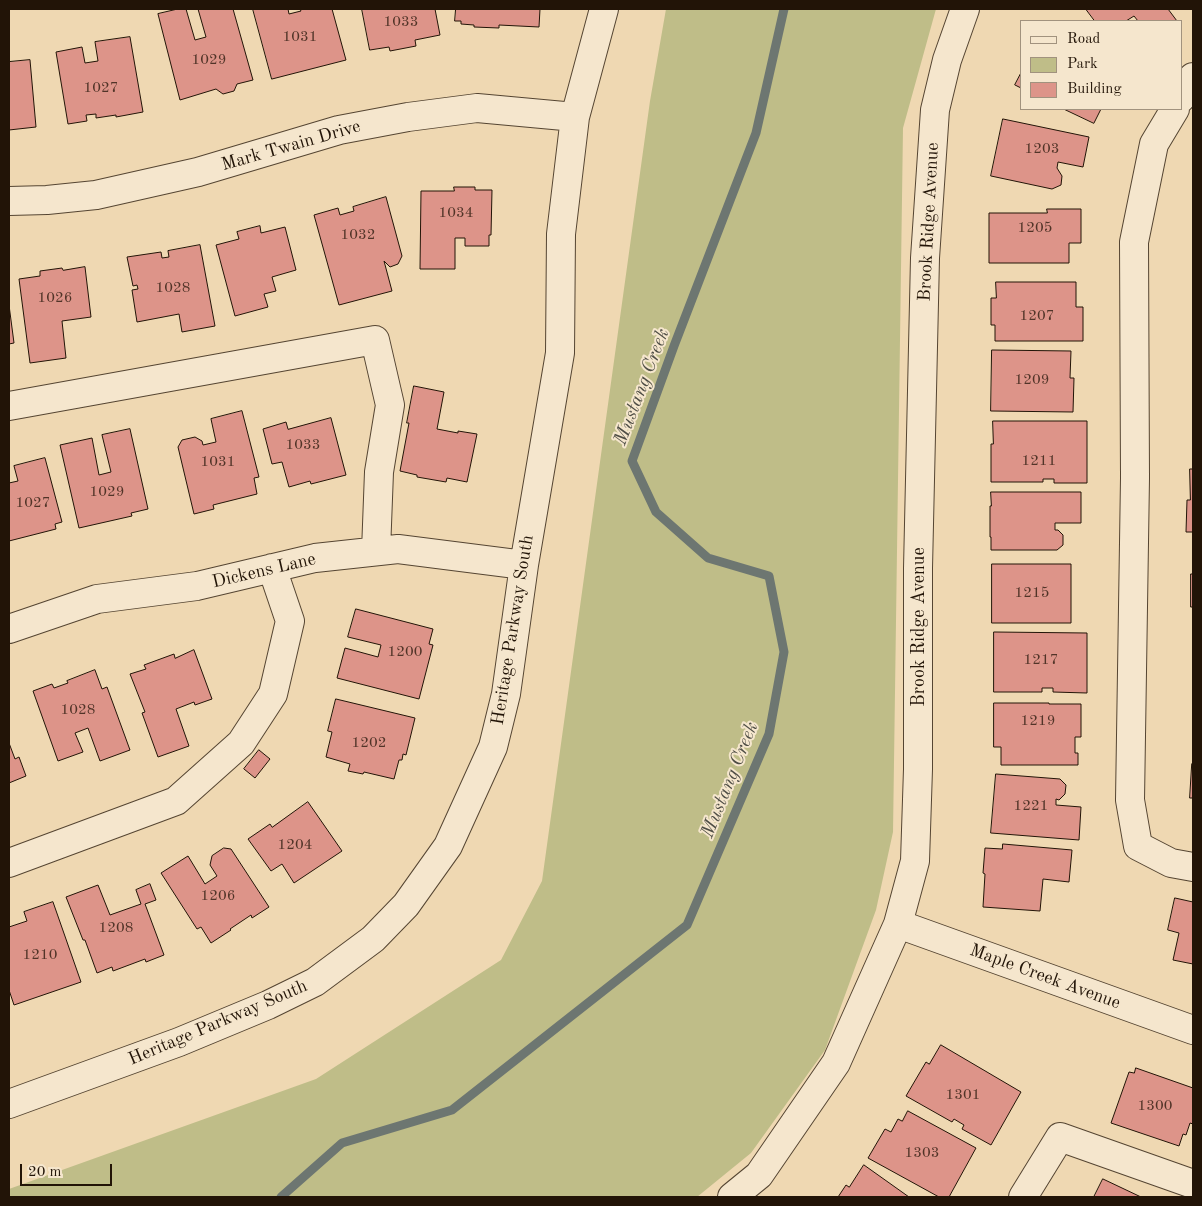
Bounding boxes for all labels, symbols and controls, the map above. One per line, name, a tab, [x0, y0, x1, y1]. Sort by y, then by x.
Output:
house number: 1033	[384, 13, 418, 31]
legend	[1020, 20, 1182, 110]
house number: 1031	[283, 28, 317, 46]
text: Road	[1067, 32, 1100, 47]
house number: 1029	[192, 51, 226, 69]
text: Park	[1067, 57, 1098, 72]
house number: 1027	[84, 79, 118, 97]
text: Building	[1067, 82, 1122, 97]
street label: Mark Twain Drive	[219, 116, 363, 176]
house number: 1203	[1025, 140, 1059, 158]
street label: Brook Ridge Avenue	[914, 142, 944, 302]
house number: 1034	[439, 204, 473, 222]
house number: 1205	[1018, 219, 1052, 237]
house number: 1032	[341, 226, 375, 244]
house number: 1028	[156, 279, 190, 297]
house number: 1026	[38, 289, 72, 307]
house number: 1207	[1020, 307, 1054, 325]
water label: Mustang Creek	[609, 325, 675, 449]
house number: 1209	[1015, 371, 1049, 389]
house number: 1033	[286, 436, 320, 454]
house number: 1211	[1022, 452, 1056, 470]
house number: 1031	[201, 453, 235, 471]
house number: 1029	[90, 483, 124, 501]
house number: 1027	[16, 494, 50, 512]
street label: Heritage Parkway South	[487, 533, 539, 727]
street label: Brook Ridge Avenue	[908, 547, 930, 707]
street label: Dickens Lane	[210, 549, 318, 593]
house number: 1215	[1015, 584, 1049, 602]
house number: 1200	[388, 643, 422, 661]
house number: 1217	[1024, 651, 1058, 669]
house number: 1028	[61, 701, 95, 719]
house number: 1219	[1021, 712, 1055, 730]
water label: Mustang Creek	[696, 719, 764, 841]
house number: 1202	[352, 734, 386, 752]
house number: 1221	[1014, 797, 1048, 815]
house number: 1204	[278, 836, 312, 854]
house number: 1206	[201, 887, 235, 905]
house number: 1208	[99, 919, 133, 937]
street label: Maple Creek Avenue	[967, 940, 1123, 1014]
house number: 1210	[23, 946, 57, 964]
street label: Heritage Parkway South	[125, 975, 311, 1071]
house number: 1301	[946, 1086, 980, 1104]
house number: 1300	[1138, 1097, 1172, 1115]
house number: 1303	[905, 1144, 939, 1162]
scale bar	[22, 1154, 115, 1186]
text: 20 m	[28, 1165, 62, 1180]

